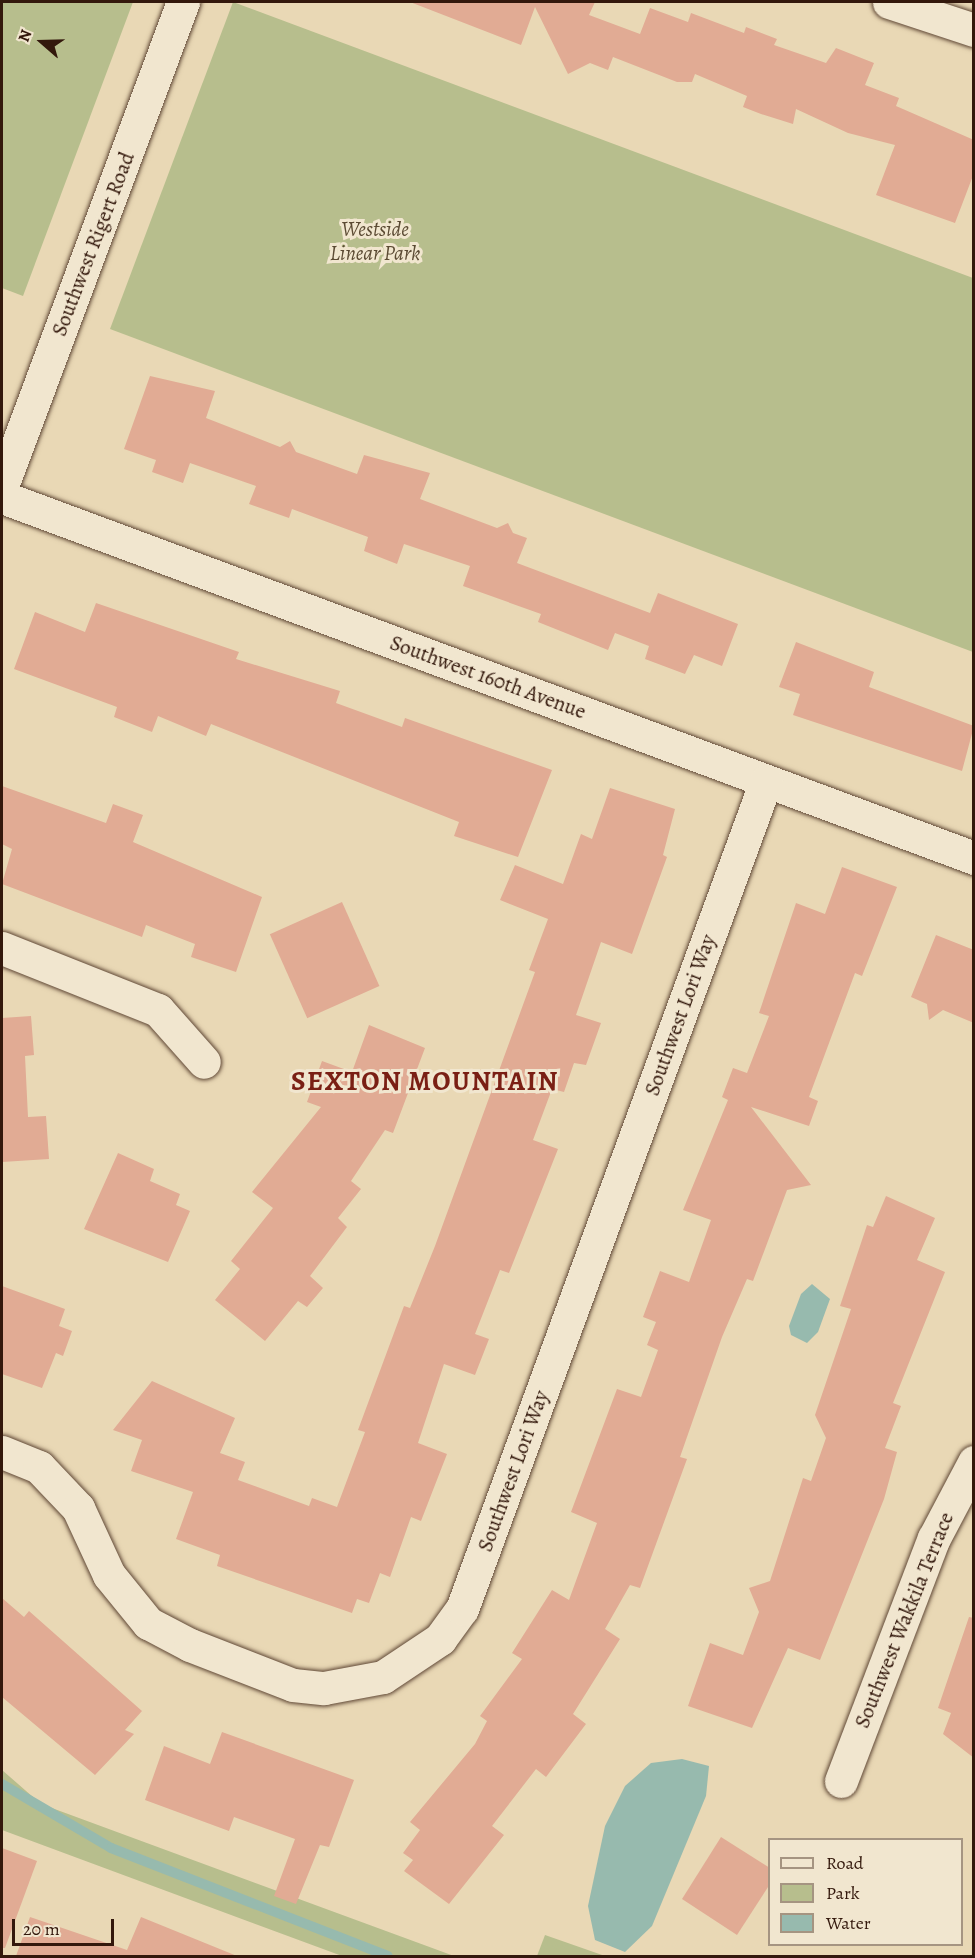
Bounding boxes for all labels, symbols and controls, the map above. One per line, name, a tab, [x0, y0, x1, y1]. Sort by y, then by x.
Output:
north arrow	[12, 12, 72, 72]
text: N	[13, 27, 37, 45]
street label: Southwest Rigert Road	[46, 148, 140, 340]
park label: Westside Linear Park	[330, 216, 420, 266]
street label: Southwest 160th Avenue	[387, 630, 589, 724]
street label: Southwest Lori Way	[639, 931, 721, 1099]
district label: SEXTON MOUNTAIN	[291, 1066, 559, 1098]
street label: Southwest Lori Way	[472, 1387, 554, 1555]
street label: Southwest Wakkila Terrace	[849, 1508, 959, 1732]
legend	[768, 1838, 963, 1946]
text: Road	[826, 1851, 863, 1875]
text: Park	[826, 1881, 860, 1905]
scale bar	[15, 1907, 117, 1945]
text: Water	[826, 1911, 871, 1935]
text: 20 m	[23, 1917, 60, 1941]

